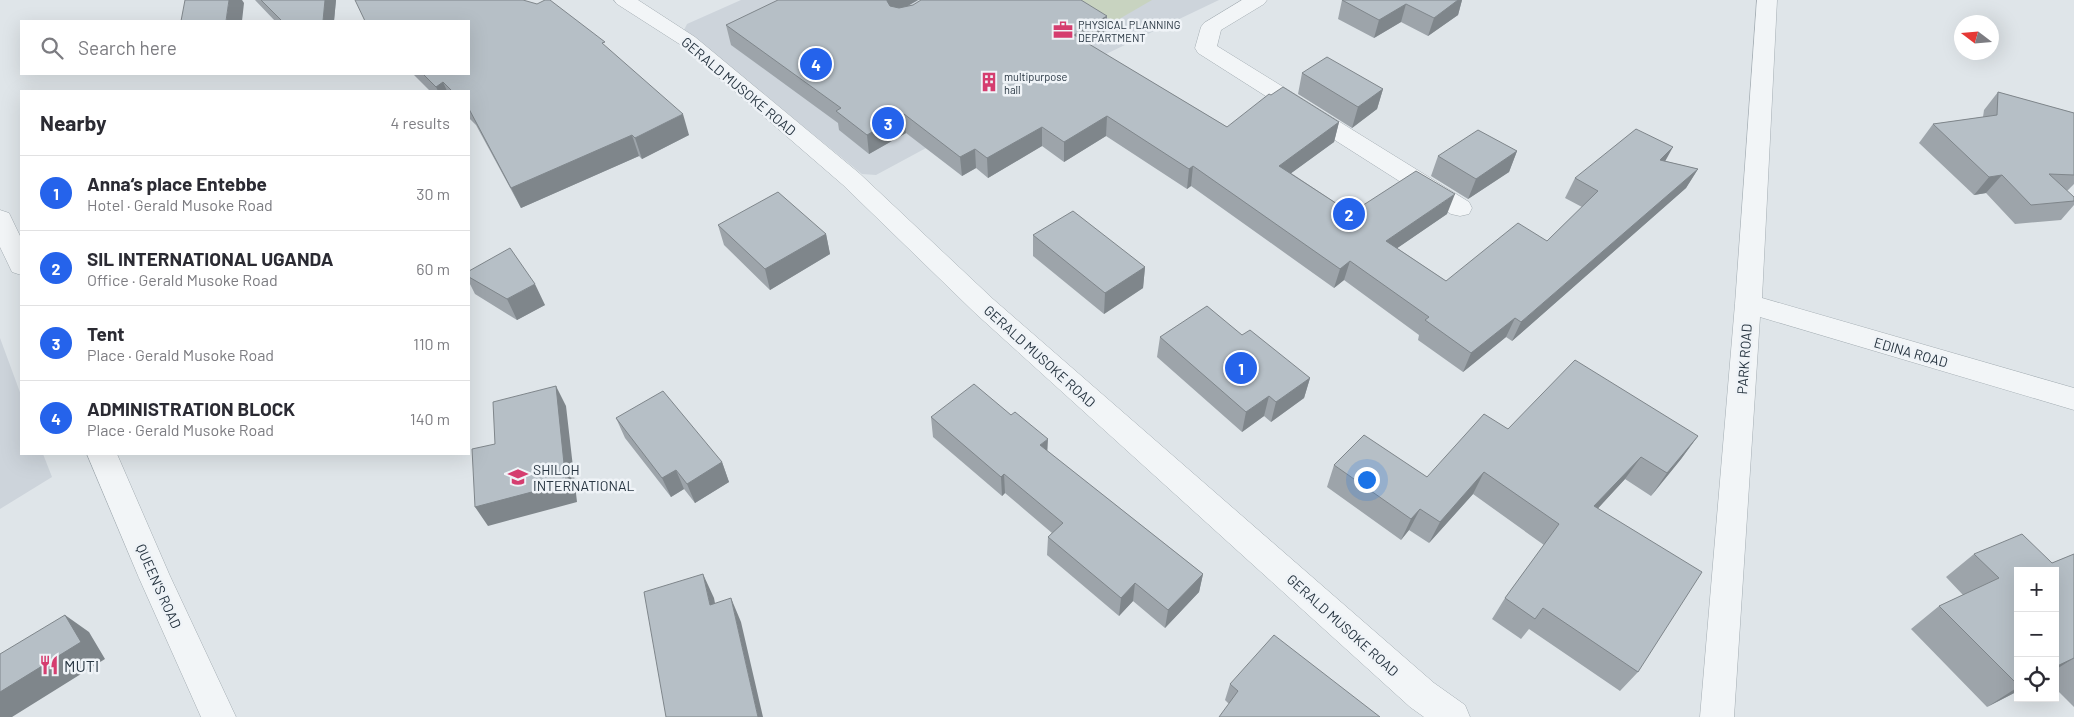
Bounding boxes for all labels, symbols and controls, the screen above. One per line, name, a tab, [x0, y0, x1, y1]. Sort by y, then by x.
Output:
north arrow	[1954, 15, 1999, 60]
place label: PHYSICAL PLANNING DEPARTMENT	[1078, 18, 1181, 44]
office icon: PHYSICAL PLANNING DEPARTMENT	[1052, 19, 1074, 41]
search box	[20, 20, 470, 75]
street label: GERALD MUSOKE ROAD	[678, 33, 800, 139]
icon: search	[38, 34, 66, 62]
text: Search here	[78, 36, 177, 59]
pin: 4	[800, 45, 832, 83]
place label: multipurpose hall	[1004, 70, 1068, 96]
building icon: multipurpose hall	[978, 71, 1000, 93]
pin: 3	[872, 104, 904, 142]
text: Nearby	[40, 110, 106, 135]
text: 4 results	[390, 113, 450, 132]
text: Anna‘s place Entebbe	[87, 172, 267, 195]
text: 1	[53, 184, 59, 203]
text: 30 m	[416, 184, 450, 203]
text: Hotel · Gerald Musoke Road	[87, 195, 273, 214]
pin: 2	[1333, 195, 1365, 233]
text: SIL INTERNATIONAL UGANDA	[87, 247, 333, 270]
text: 2	[52, 259, 60, 278]
text: 60 m	[416, 259, 450, 278]
text: Office · Gerald Musoke Road	[87, 270, 278, 289]
street label: GERALD MUSOKE ROAD	[981, 301, 1099, 411]
text: Tent	[87, 322, 125, 345]
street label: PARK ROAD	[1733, 323, 1755, 395]
street label: EDINA ROAD	[1872, 333, 1950, 371]
text: 3	[52, 334, 60, 353]
text: 110 m	[413, 334, 450, 353]
text: Place · Gerald Musoke Road	[87, 345, 274, 364]
pin: 1	[1225, 349, 1257, 387]
text: ADMINISTRATION BLOCK	[87, 397, 295, 420]
text: 4	[51, 409, 61, 428]
text: 140 m	[410, 409, 450, 428]
text: Place · Gerald Musoke Road	[87, 420, 274, 439]
place label: SHILOH INTERNATIONAL	[533, 461, 634, 494]
school or university icon: SHILOH INTERNATIONAL	[507, 466, 529, 488]
your location	[1354, 467, 1380, 493]
street label: QUEEN'S ROAD	[133, 541, 185, 631]
map controls	[2014, 567, 2059, 702]
button: +	[2014, 567, 2059, 612]
street label: GERALD MUSOKE ROAD	[1284, 570, 1402, 680]
button: −	[2014, 612, 2059, 657]
restaurant icon: MUTI	[38, 654, 60, 676]
place label: MUTI	[64, 656, 99, 675]
button: locate	[2014, 657, 2059, 702]

